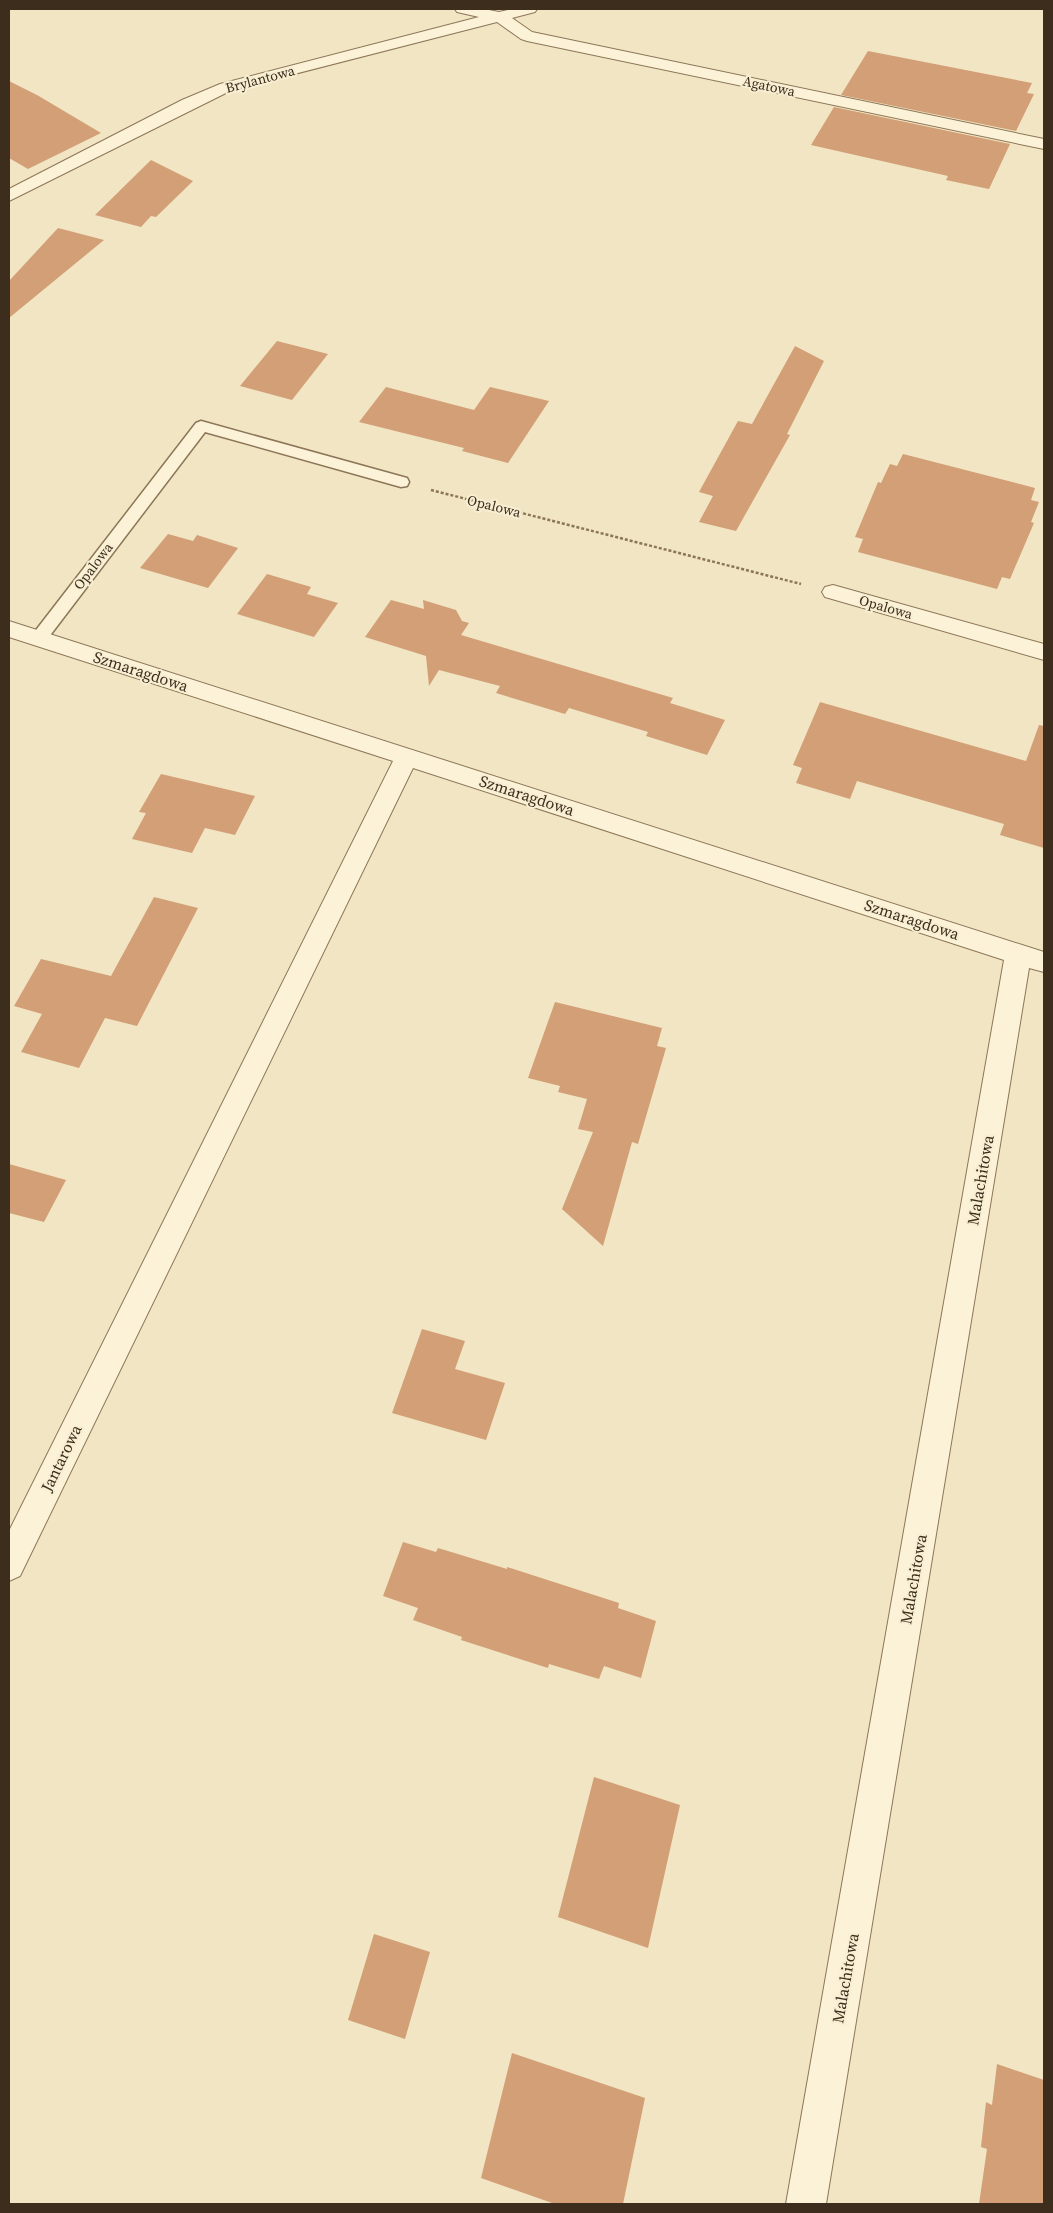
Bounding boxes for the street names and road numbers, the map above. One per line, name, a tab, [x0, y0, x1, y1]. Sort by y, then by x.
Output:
street label: Brylantowa	[223, 60, 298, 98]
street label: Agatowa	[741, 71, 798, 101]
street label: Opalowa	[465, 490, 524, 523]
street label: Opalowa	[69, 537, 118, 594]
street label: Opalowa	[857, 590, 916, 624]
street label: Szmaragdowa	[91, 645, 192, 697]
street label: Szmaragdowa	[477, 769, 578, 821]
street label: Szmaragdowa	[862, 893, 963, 945]
street label: Malachitowa	[961, 1132, 999, 1227]
street label: Jantarowa	[35, 1420, 87, 1496]
street label: Malachitowa	[894, 1531, 932, 1626]
street label: Malachitowa	[826, 1930, 864, 2025]

